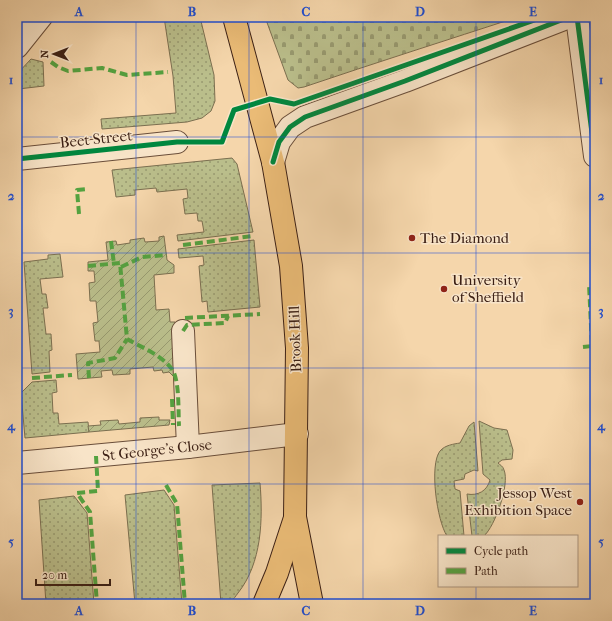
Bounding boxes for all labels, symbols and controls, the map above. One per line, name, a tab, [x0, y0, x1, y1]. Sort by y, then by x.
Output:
text: A	[74, 4, 84, 19]
text: B	[188, 4, 197, 19]
text: C	[302, 4, 311, 19]
text: D	[415, 4, 425, 19]
text: E	[529, 4, 537, 19]
north arrow	[34, 34, 74, 74]
text: N	[38, 49, 51, 58]
text: 1	[9, 72, 14, 87]
text: 1	[599, 72, 604, 87]
street label: Beet Street	[59, 126, 134, 152]
text: 2	[8, 188, 15, 203]
text: 2	[598, 188, 605, 203]
place label: The Diamond	[420, 229, 510, 247]
marker: The Diamond	[407, 233, 417, 243]
place label: University of Sheffield	[452, 271, 525, 306]
marker: University of Sheffield	[439, 284, 449, 294]
text: 3	[8, 303, 14, 319]
text: 3	[598, 303, 604, 319]
street label: Brook Hill	[285, 305, 305, 373]
text: 4	[6, 418, 16, 434]
text: 4	[596, 418, 606, 434]
street label: St George's Close	[101, 435, 213, 465]
place label: Jessop West Exhibition Space	[464, 484, 573, 519]
marker: Jessop West Exhibition Space	[575, 497, 585, 507]
text: 5	[8, 534, 14, 549]
text: 5	[598, 534, 604, 549]
legend	[438, 535, 578, 587]
text: Cycle path	[474, 544, 529, 558]
scale bar	[36, 561, 110, 587]
text: Path	[474, 564, 498, 578]
text: 20 m	[42, 568, 67, 582]
text: A	[74, 603, 84, 618]
text: B	[188, 603, 197, 618]
text: C	[302, 603, 311, 618]
text: D	[415, 603, 425, 618]
text: E	[529, 603, 537, 618]

